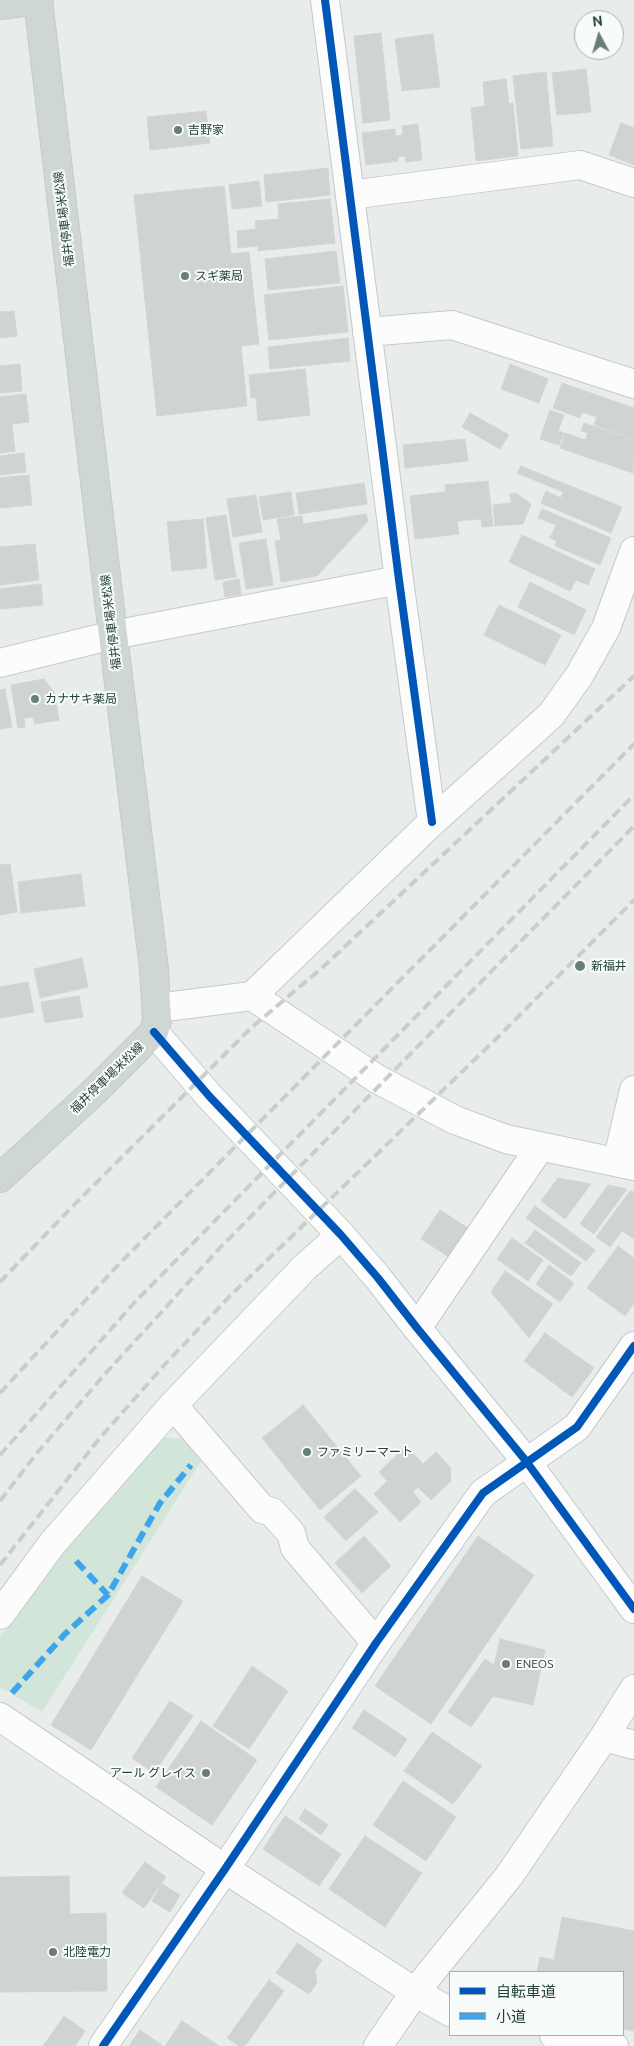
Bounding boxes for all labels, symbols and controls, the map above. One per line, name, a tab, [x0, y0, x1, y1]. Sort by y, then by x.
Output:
north arrow	[574, 10, 624, 60]
text: N	[591, 13, 604, 30]
place label: 吉野家	[188, 123, 224, 137]
marker: 吉野家	[172, 124, 184, 136]
street label: 福井停車場米松線	[51, 170, 77, 268]
place label: スギ薬局	[195, 269, 243, 283]
marker: スギ薬局	[179, 270, 191, 282]
street label: 福井停車場米松線	[98, 573, 124, 671]
place label: カナサキ薬局	[45, 692, 117, 706]
marker: カナサキ薬局	[29, 693, 41, 705]
marker: 新福井	[573, 959, 587, 973]
place label: 新福井	[591, 959, 627, 973]
street label: 福井停車場米松線	[67, 1039, 147, 1117]
place label: ファミリーマート	[317, 1445, 413, 1459]
marker: ファミリーマート	[301, 1446, 313, 1458]
place label: ENEOS	[516, 1657, 553, 1671]
marker: ENEOS	[500, 1658, 512, 1670]
place label: アール グレイス	[110, 1766, 196, 1780]
marker: アール グレイス	[200, 1767, 212, 1779]
place label: 北陸電力	[63, 1945, 111, 1959]
marker: 北陸電力	[47, 1946, 59, 1958]
legend	[449, 1971, 624, 2036]
text: 自転車道	[496, 1983, 556, 2000]
text: 小道	[496, 2008, 526, 2025]

